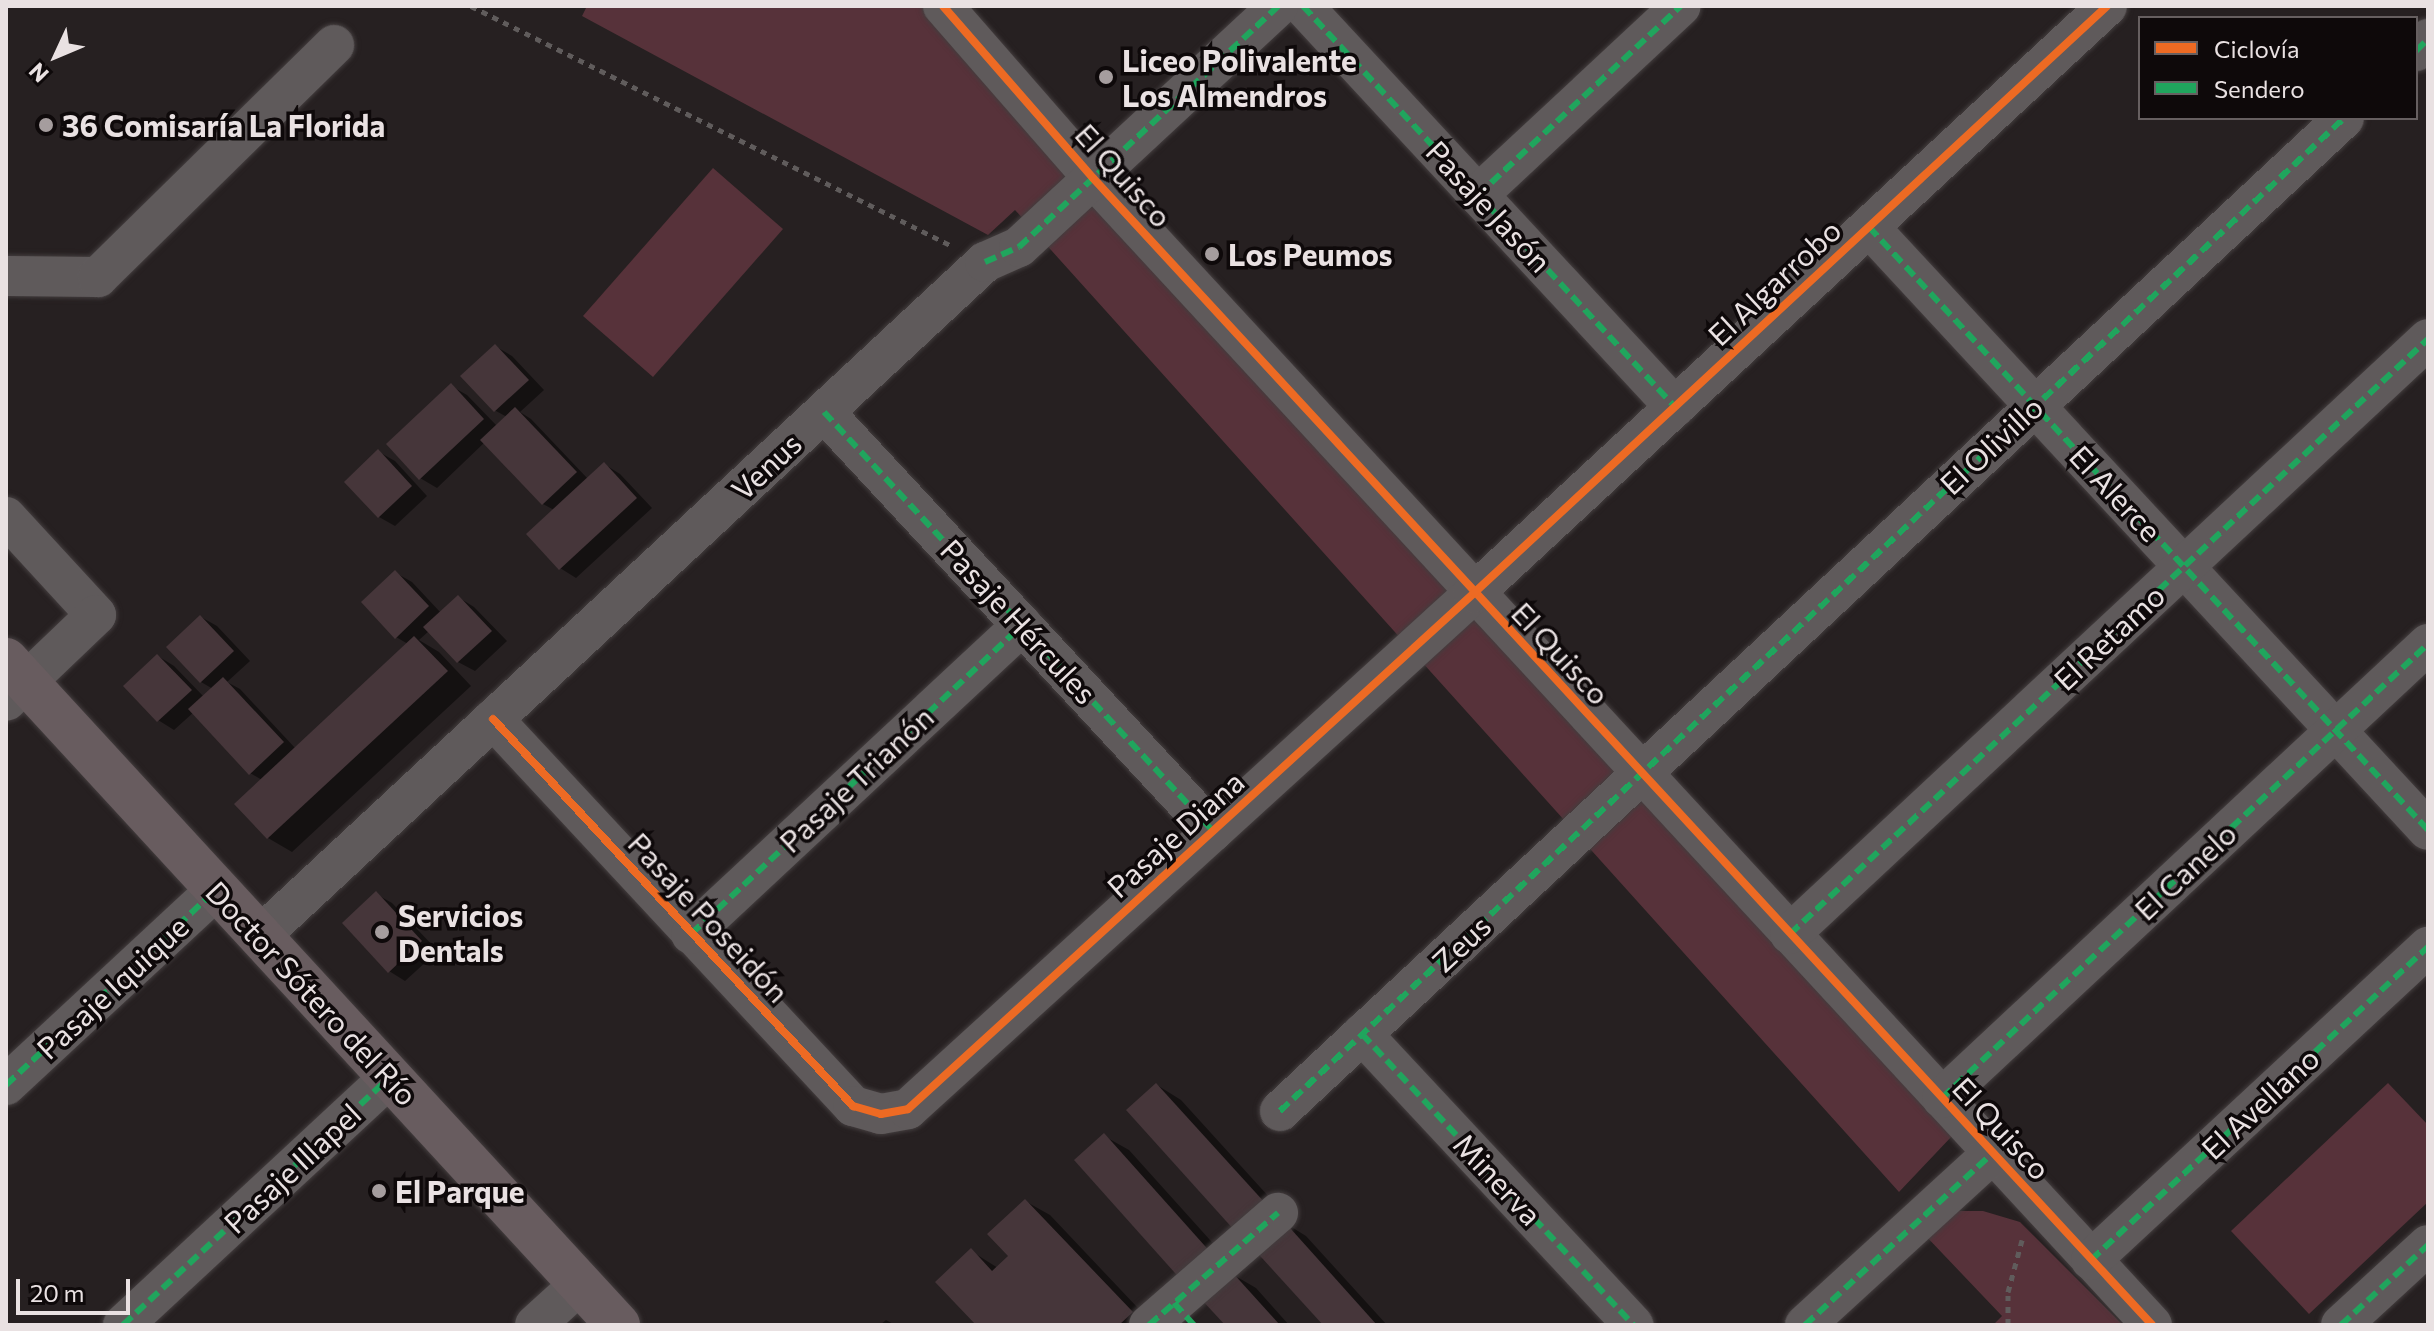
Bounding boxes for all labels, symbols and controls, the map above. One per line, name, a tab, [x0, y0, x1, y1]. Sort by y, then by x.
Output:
north arrow	[16, 16, 96, 96]
legend	[2138, 16, 2418, 120]
text: Ciclovía	[2214, 34, 2300, 63]
place label: Liceo Polivalente Los Almendros	[1122, 42, 1357, 112]
text: N	[23, 58, 54, 88]
marker: Liceo Polivalente Los Almendros	[1097, 68, 1115, 86]
text: Sendero	[2214, 74, 2305, 103]
place label: 36 Comisaría La Florida	[62, 107, 385, 143]
marker: 36 Comisaría La Florida	[37, 116, 55, 134]
street label: El Quisco	[1068, 116, 1180, 234]
street label: Pasaje Jasón	[1419, 133, 1559, 279]
street label: El Algarrobo	[1700, 211, 1848, 353]
place label: Los Peumos	[1228, 236, 1392, 272]
marker: Los Peumos	[1203, 245, 1221, 263]
street label: El Olivillo	[1932, 388, 2050, 502]
street label: Venus	[724, 425, 808, 507]
street label: El Alerce	[2063, 438, 2169, 548]
street label: Pasaje Hércules	[934, 531, 1104, 711]
street label: El Retamo	[2046, 577, 2172, 697]
street label: El Quisco	[1505, 594, 1617, 712]
street label: Pasaje Trianón	[772, 698, 940, 860]
street label: Pasaje Diana	[1099, 763, 1251, 905]
street label: El Canelo	[2127, 815, 2243, 927]
street label: Pasaje Poseidón	[621, 825, 797, 1009]
street label: Doctor Sótero del Río	[199, 874, 425, 1112]
place label: Servicios Dentals	[398, 897, 523, 968]
street label: Zeus	[1424, 907, 1498, 979]
street label: Pasaje Iquique	[29, 908, 195, 1066]
marker: Servicios Dentals	[373, 923, 391, 941]
street label: El Avellano	[2194, 1040, 2326, 1166]
street label: El Quisco	[1946, 1069, 2058, 1187]
street label: Pasaje Illapel	[216, 1096, 368, 1240]
street label: Minerva	[1447, 1126, 1549, 1232]
place label: El Parque	[395, 1173, 525, 1209]
marker: El Parque	[370, 1182, 388, 1200]
scale bar	[20, 1263, 134, 1313]
text: 20 m	[30, 1278, 84, 1307]

